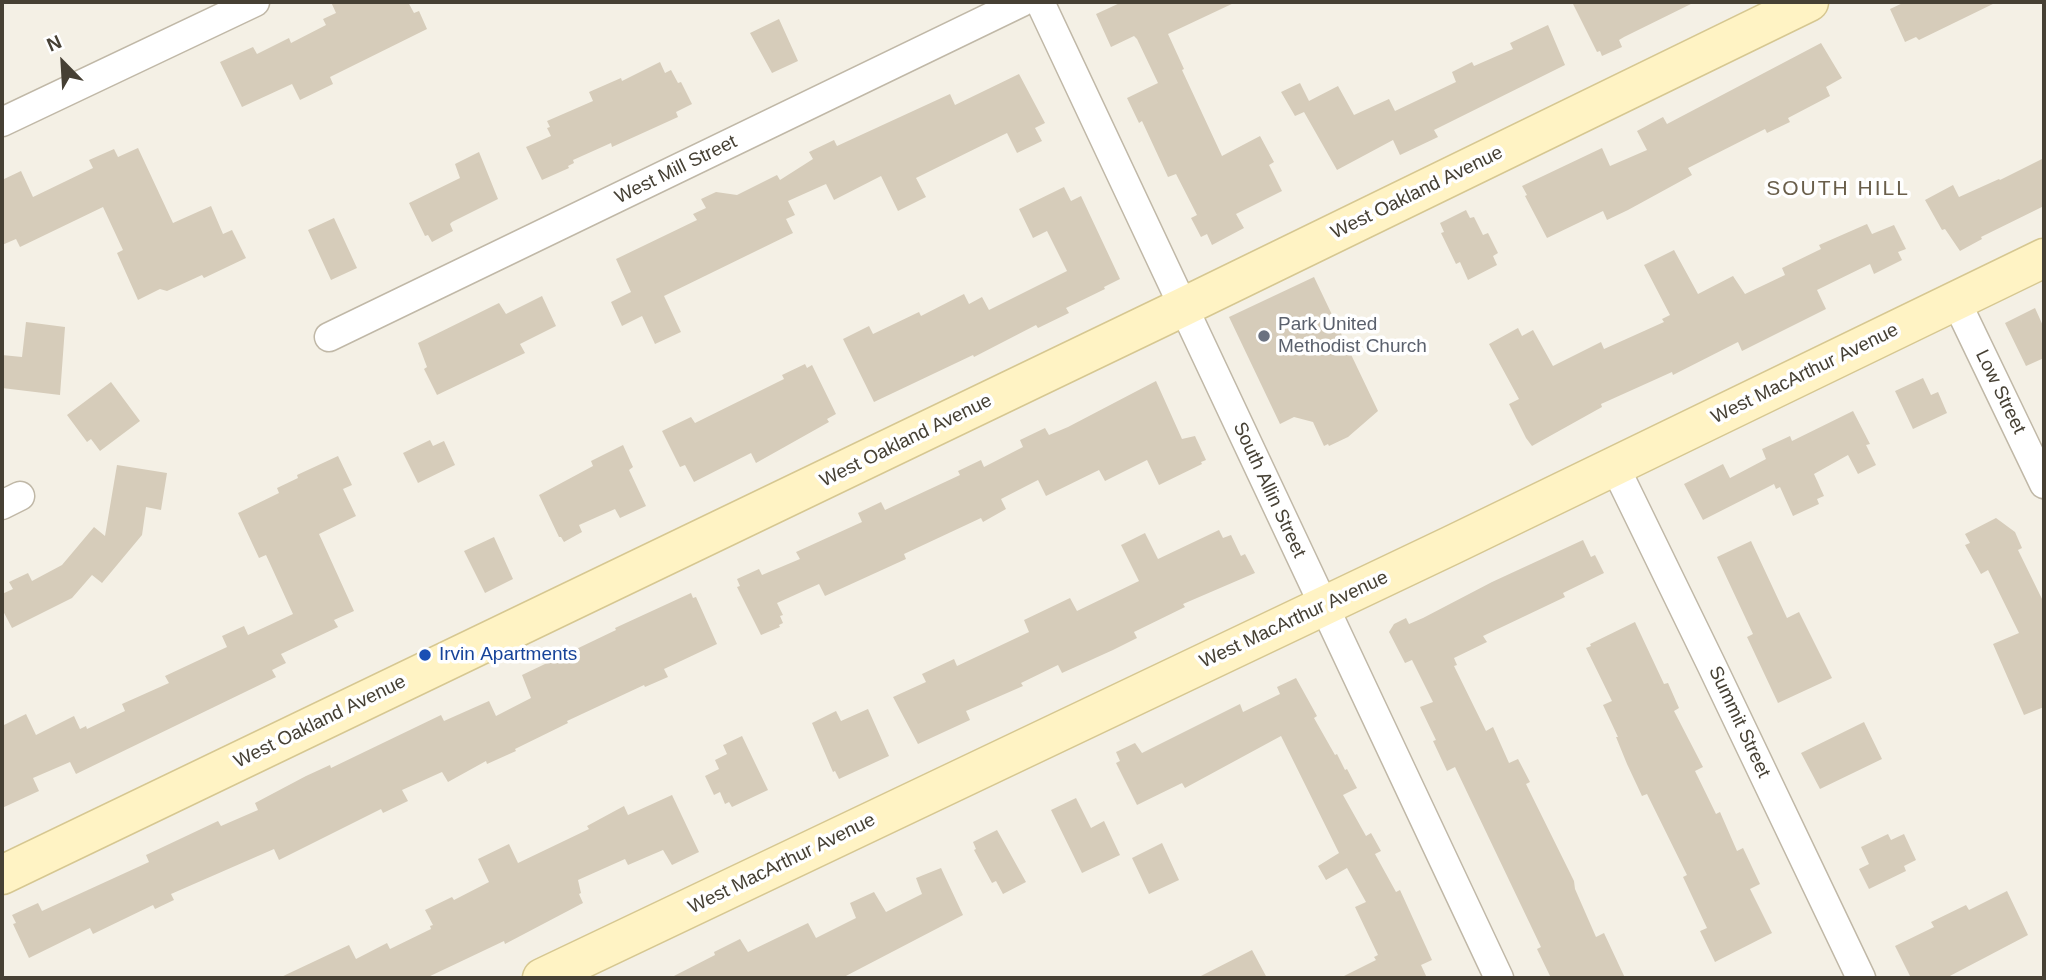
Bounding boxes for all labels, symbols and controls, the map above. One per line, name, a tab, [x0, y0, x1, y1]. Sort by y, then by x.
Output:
north arrow	[28, 28, 98, 98]
text: N	[44, 31, 65, 56]
street label: West Mill Street	[611, 131, 741, 209]
street label: West Oakland Avenue	[1327, 141, 1507, 245]
district label: SOUTH HILL	[1767, 176, 1909, 202]
place label: Park United Methodist Church	[1278, 314, 1427, 358]
street label: West MacArthur Avenue	[1708, 319, 1902, 429]
marker: Park United Methodist Church	[1256, 328, 1272, 344]
street label: Low Street	[1970, 346, 2030, 438]
street label: West Oakland Avenue	[816, 389, 996, 493]
street label: South Allin Street	[1228, 419, 1310, 561]
street label: West MacArthur Avenue	[1196, 566, 1392, 674]
place label: Irvin Apartments	[439, 644, 577, 666]
marker: Irvin Apartments	[417, 647, 433, 663]
street label: Summit Street	[1703, 663, 1775, 781]
street label: West Oakland Avenue	[230, 670, 410, 774]
street label: West MacArthur Avenue	[685, 809, 879, 919]

